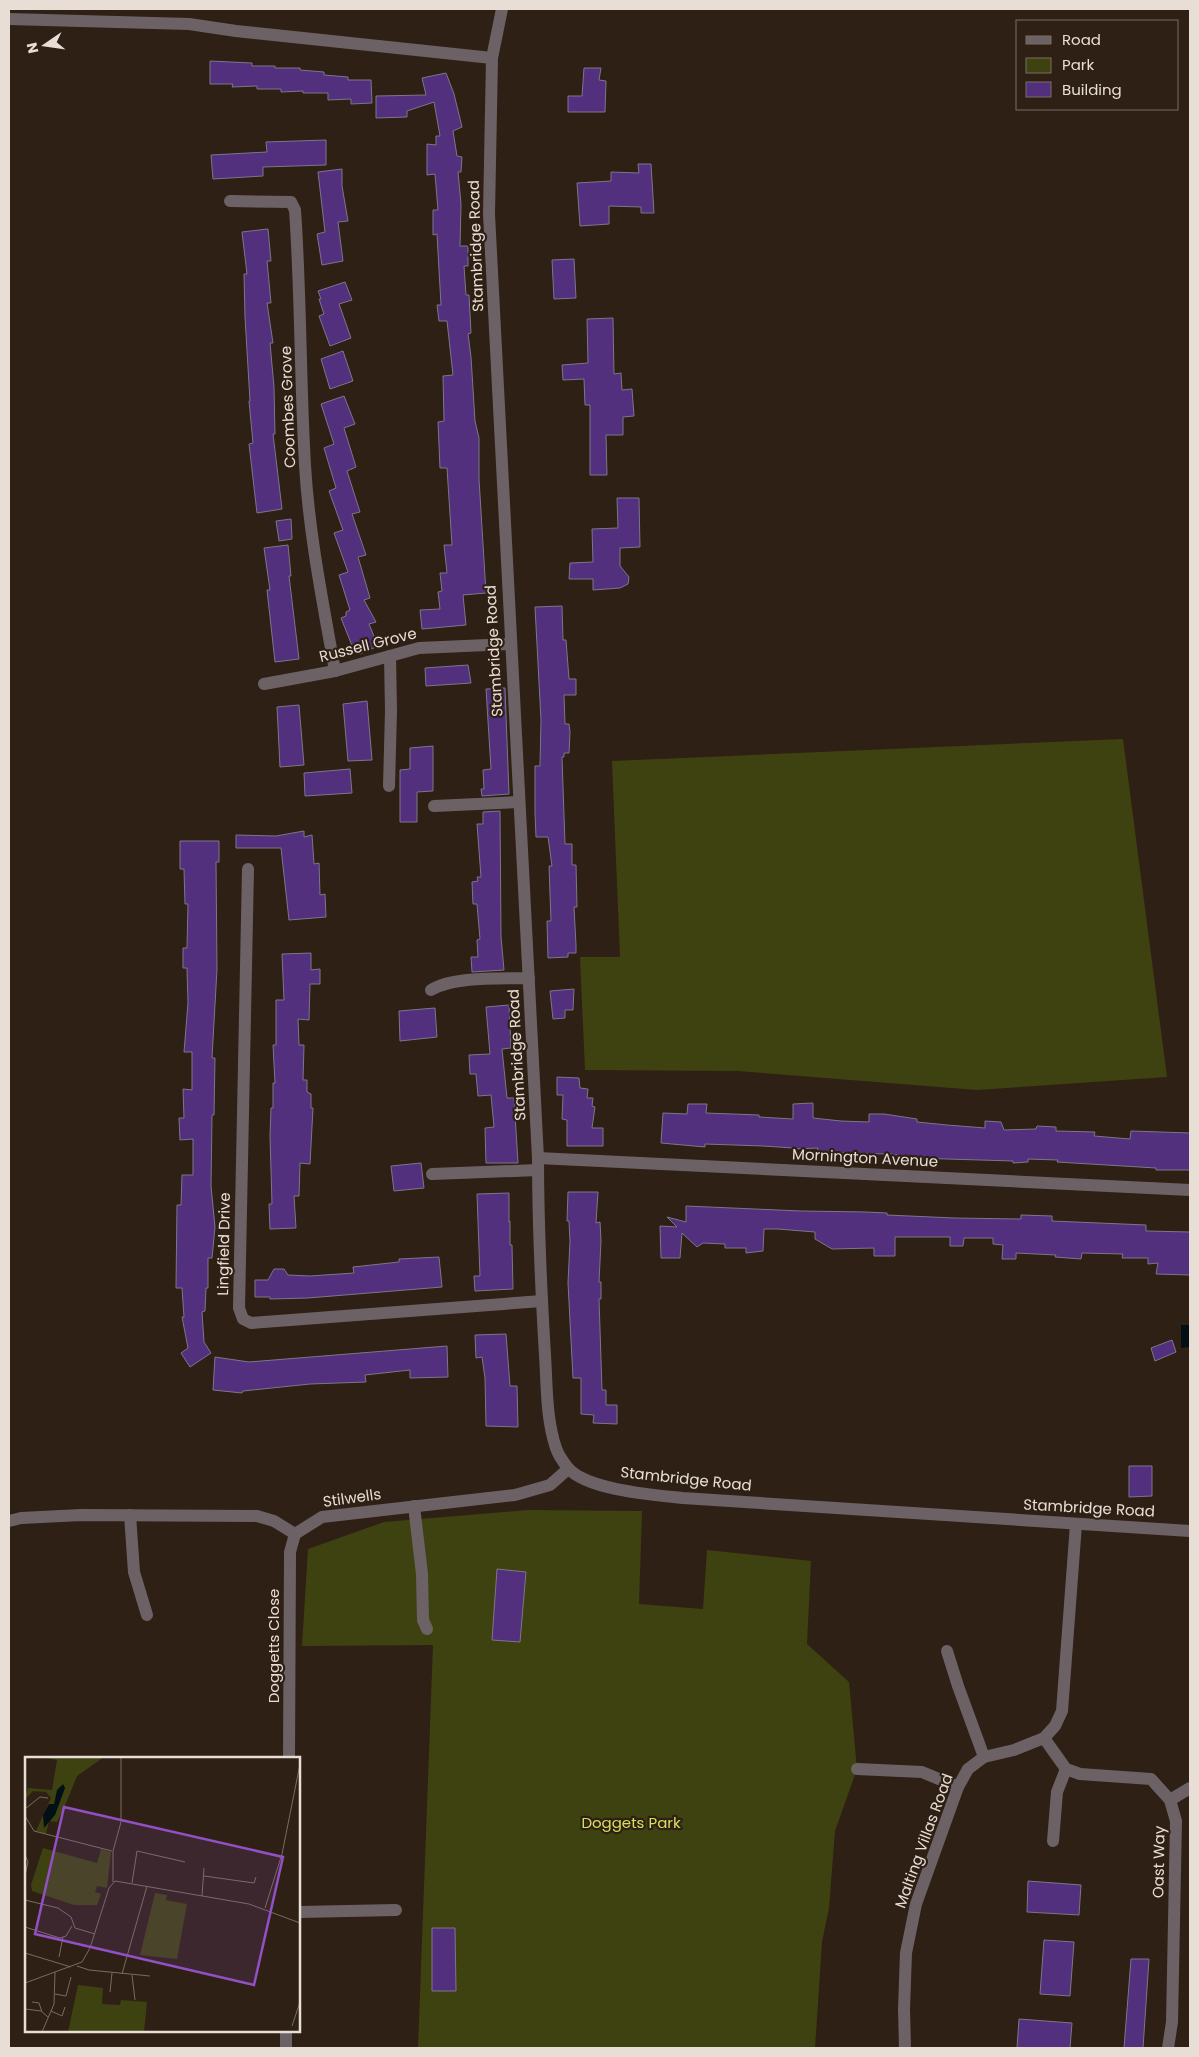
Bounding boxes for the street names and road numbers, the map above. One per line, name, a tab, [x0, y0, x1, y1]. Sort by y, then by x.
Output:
street label: Stambridge Road	[463, 180, 488, 312]
street label: Coombes Grove	[275, 346, 300, 468]
street label: Stambridge Road	[480, 585, 507, 717]
street label: Russell Grove	[317, 622, 419, 667]
street label: Stambridge Road	[503, 989, 530, 1121]
street label: Mornington Avenue	[792, 1143, 939, 1172]
street label: Lingfield Drive	[212, 1192, 235, 1296]
street label: Stambridge Road	[619, 1461, 753, 1496]
street label: Stilwells	[322, 1483, 382, 1512]
street label: Stambridge Road	[1023, 1494, 1155, 1521]
street label: Doggetts Close	[263, 1589, 284, 1703]
street label: Malting Villas Road	[889, 1771, 958, 1911]
street label: Oast Way	[1147, 1825, 1170, 1898]

